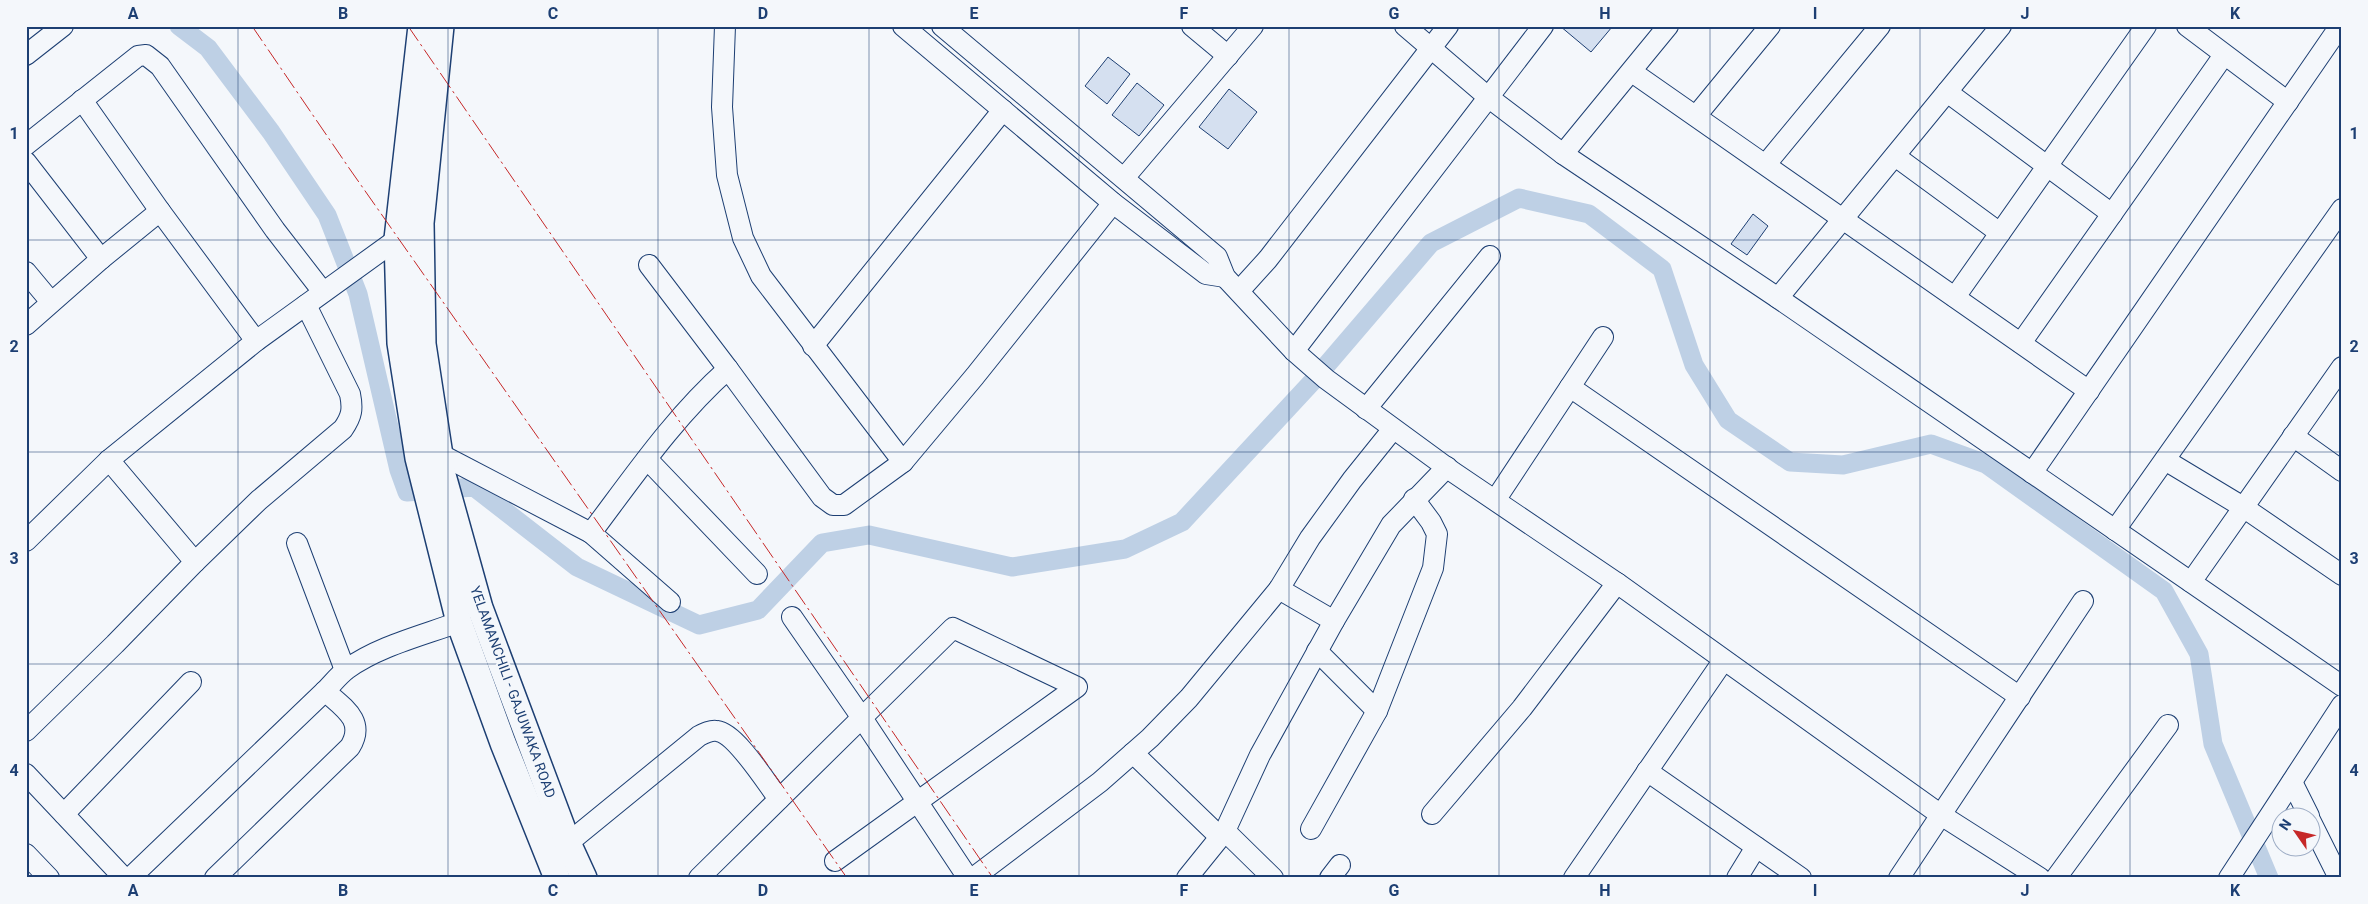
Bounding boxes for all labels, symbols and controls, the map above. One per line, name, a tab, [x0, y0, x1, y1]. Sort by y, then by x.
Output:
text: A	[128, 4, 139, 23]
text: B	[338, 4, 348, 23]
text: C	[548, 4, 558, 23]
text: D	[758, 4, 768, 23]
text: E	[970, 4, 979, 23]
text: F	[1180, 4, 1189, 23]
text: G	[1389, 4, 1400, 23]
text: H	[1599, 4, 1611, 23]
text: I	[1813, 4, 1817, 23]
text: J	[2021, 4, 2029, 23]
text: K	[2230, 4, 2241, 23]
text: 1	[9, 124, 19, 143]
text: 1	[2349, 124, 2359, 143]
text: 2	[9, 337, 19, 356]
text: 2	[2349, 337, 2359, 356]
text: 3	[9, 549, 19, 568]
text: 3	[2349, 549, 2359, 568]
street label: YELAMANCHILI - GAJUWAKA ROAD	[467, 584, 559, 800]
text: 4	[9, 761, 19, 780]
text: 4	[2349, 761, 2359, 780]
north arrow	[2270, 806, 2320, 856]
text: N	[2276, 816, 2295, 833]
text: A	[128, 881, 139, 900]
text: B	[338, 881, 348, 900]
text: C	[548, 881, 558, 900]
text: D	[758, 881, 768, 900]
text: E	[970, 881, 979, 900]
text: F	[1180, 881, 1189, 900]
text: G	[1389, 881, 1400, 900]
text: H	[1599, 881, 1611, 900]
text: I	[1813, 881, 1817, 900]
text: J	[2021, 881, 2029, 900]
text: K	[2230, 881, 2241, 900]

